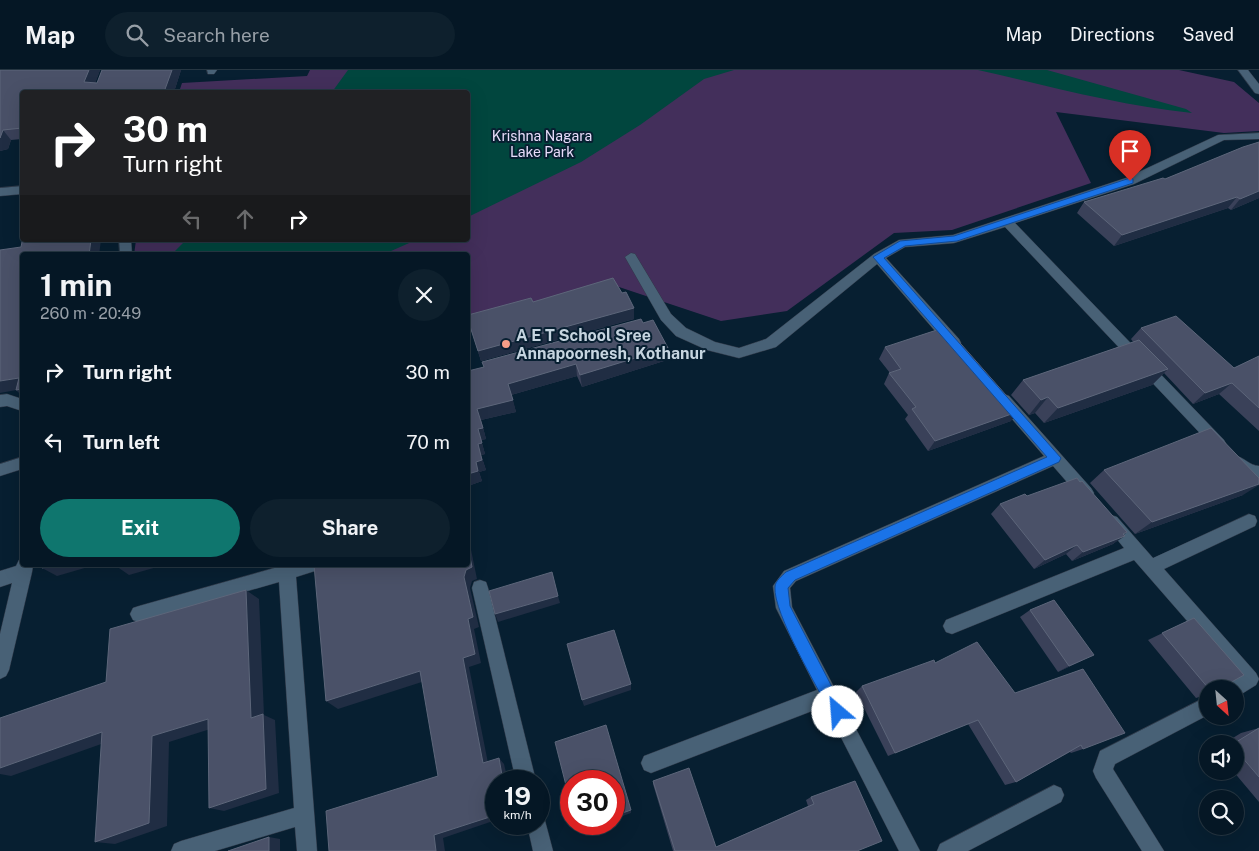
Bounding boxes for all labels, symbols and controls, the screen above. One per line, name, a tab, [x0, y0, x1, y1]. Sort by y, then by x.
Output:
search box	[105, 12, 455, 57]
text: Map	[25, 21, 75, 49]
icon: search	[123, 21, 151, 49]
text: Search here	[163, 24, 270, 46]
text: Map	[1005, 24, 1042, 45]
text: Directions	[1070, 24, 1155, 45]
text: Saved	[1183, 24, 1234, 45]
text: 30 m	[123, 109, 208, 150]
icon: right	[40, 110, 105, 175]
park label: Krishna Nagara Lake Park	[492, 128, 592, 160]
pin	[1109, 130, 1151, 181]
icon: arrive	[1116, 137, 1144, 165]
text: Turn right	[123, 151, 223, 177]
icon: left	[178, 205, 206, 233]
icon: ahead	[231, 205, 259, 233]
icon: right	[284, 205, 312, 233]
text: 1 min	[40, 267, 112, 303]
button: close	[398, 269, 450, 321]
text: 260 m · 20:49	[40, 304, 141, 323]
place label: A E T School Sree Annapoornesh, Kothanur	[516, 326, 706, 363]
marker: A E T School Sree Annapoornesh, Kothanur	[500, 338, 512, 350]
icon: right	[40, 358, 68, 386]
text: Turn right	[83, 361, 172, 383]
text: 30 m	[405, 361, 450, 383]
icon: left	[40, 428, 68, 456]
text: Turn left	[83, 431, 160, 453]
text: 70 m	[406, 431, 450, 453]
button: Exit	[40, 499, 240, 557]
button: Share	[250, 499, 450, 557]
north arrow	[1199, 680, 1244, 725]
map controls	[1199, 680, 1244, 835]
position arrow	[811, 685, 863, 737]
button: sound	[1199, 735, 1244, 780]
speed limit sign: 30	[560, 770, 625, 835]
text: 19	[504, 781, 531, 811]
button: search	[1199, 790, 1244, 835]
text: km/h	[503, 808, 532, 822]

